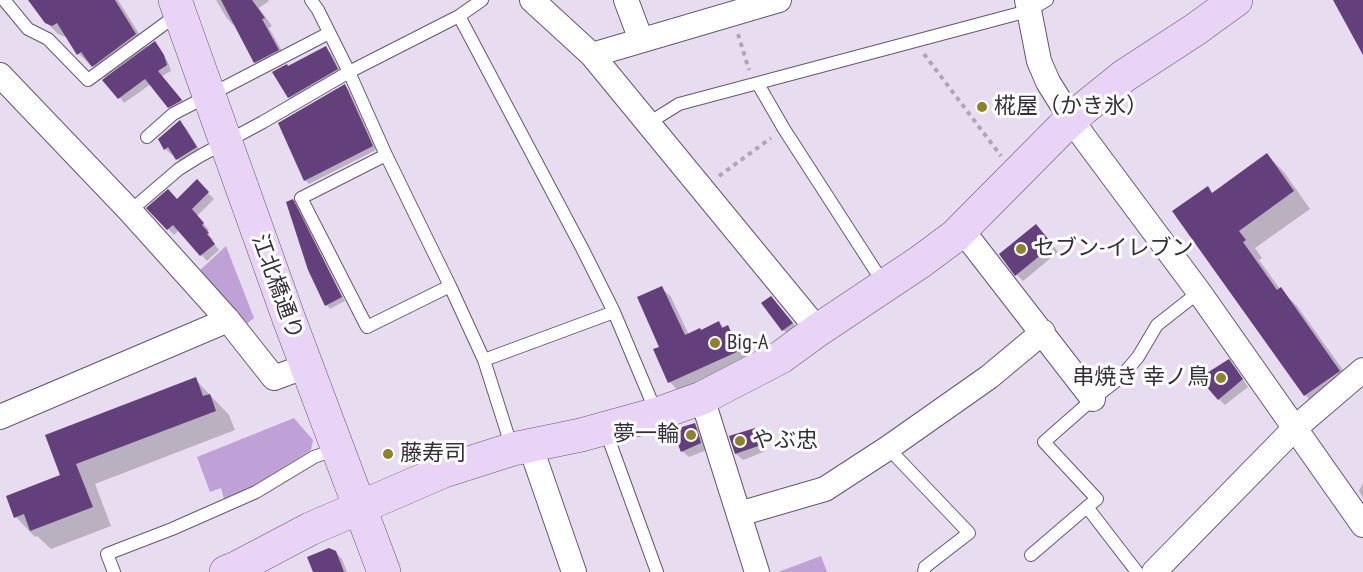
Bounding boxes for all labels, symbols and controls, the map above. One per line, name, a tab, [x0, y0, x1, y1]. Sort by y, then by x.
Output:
place label: 椛屋（かき氷）	[994, 94, 1148, 120]
marker: 椛屋（かき氷）	[975, 100, 989, 114]
street label: 江北橋通り	[246, 231, 308, 343]
place label: セブン-イレブン	[1033, 236, 1193, 262]
marker: セブン-イレブン	[1014, 242, 1028, 256]
place label: Big-A	[727, 330, 768, 356]
marker: Big-A	[708, 336, 722, 350]
place label: 串焼き 幸ノ鳥	[1072, 365, 1209, 391]
marker: 串焼き 幸ノ鳥	[1214, 371, 1228, 385]
place label: 夢一輪	[613, 422, 679, 448]
marker: 夢一輪	[684, 428, 698, 442]
place label: やぶ忠	[752, 428, 818, 454]
marker: やぶ忠	[733, 434, 747, 448]
place label: 藤寿司	[400, 441, 466, 467]
marker: 藤寿司	[381, 447, 395, 461]

